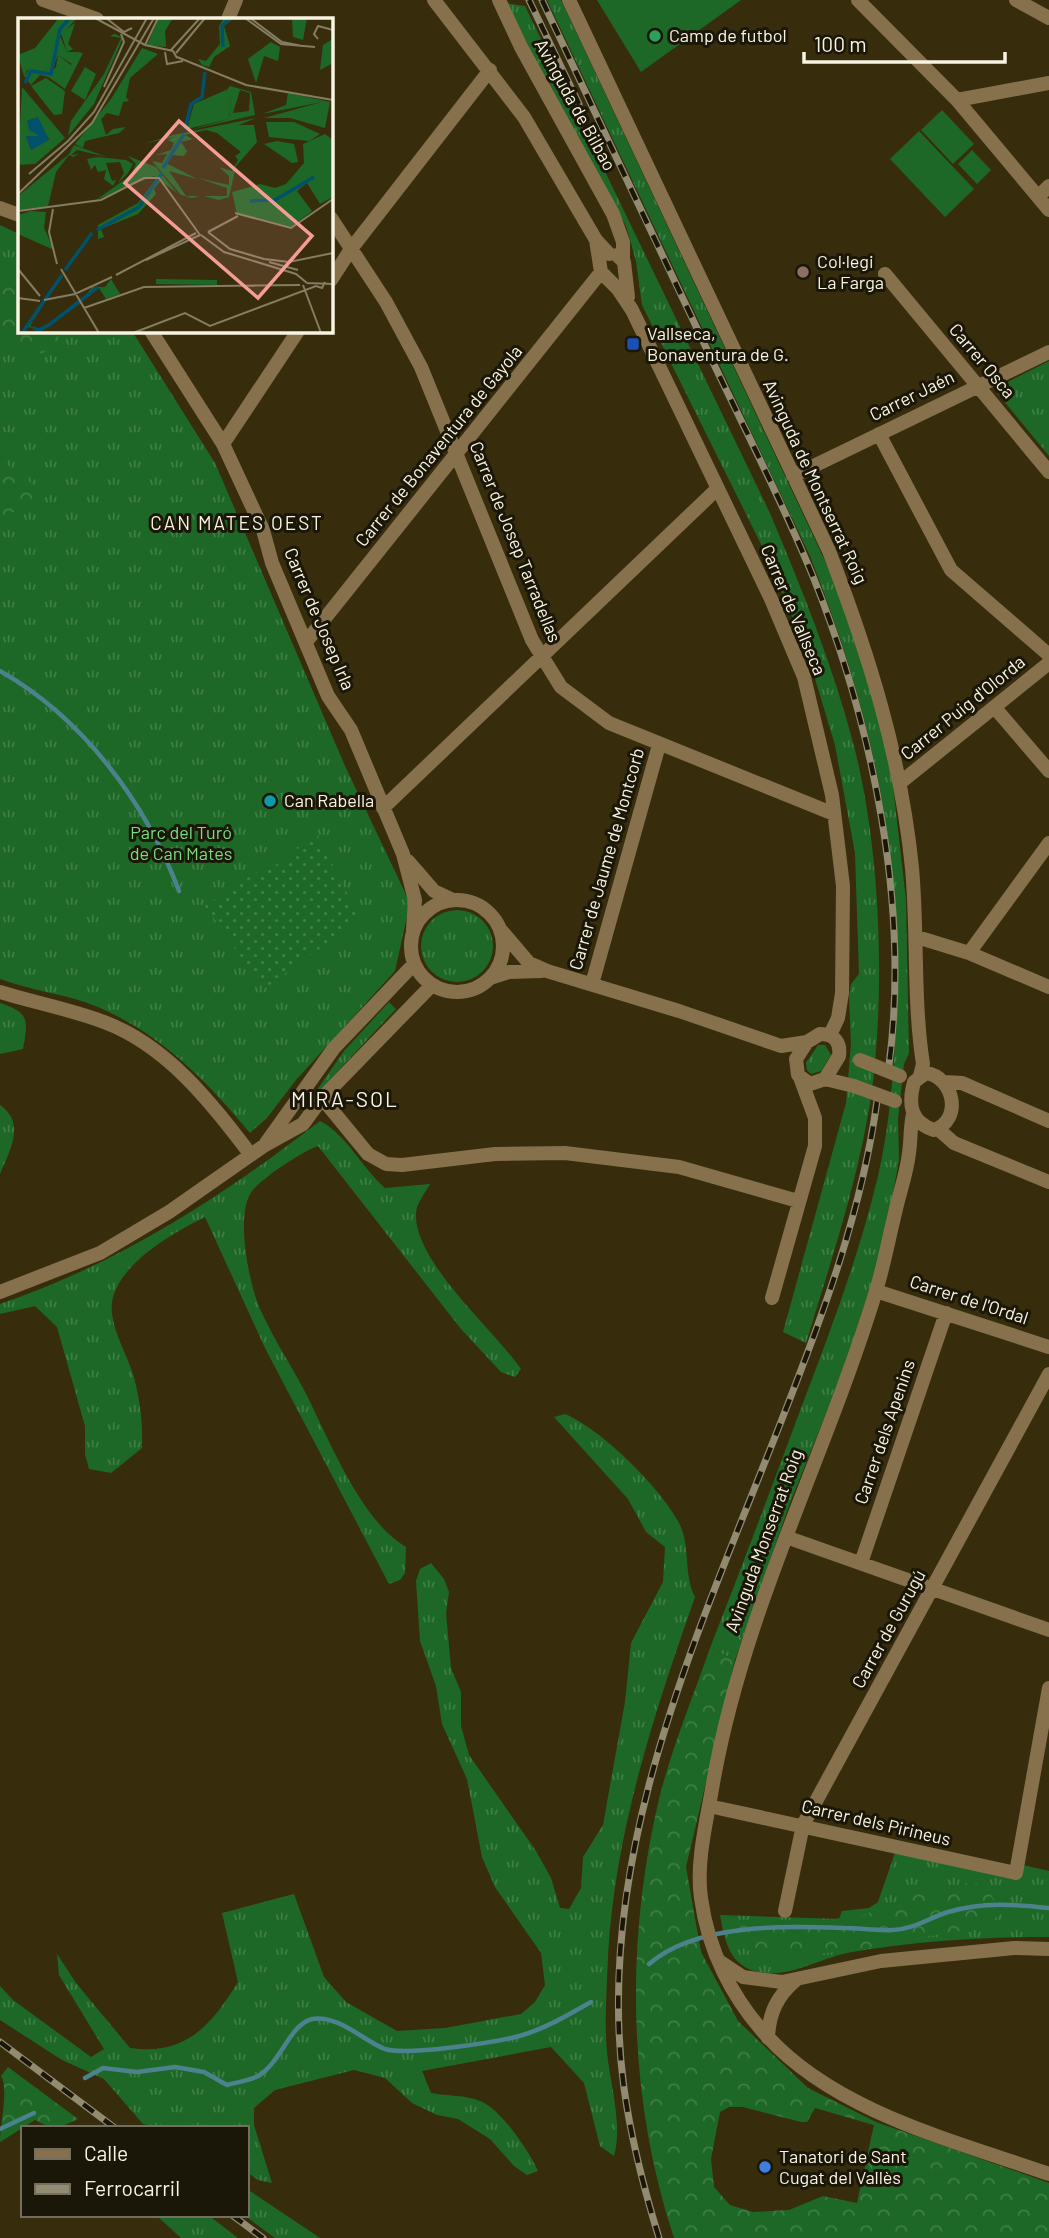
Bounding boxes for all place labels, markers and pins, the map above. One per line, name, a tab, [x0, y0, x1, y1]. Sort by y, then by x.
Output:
place label: Camp de futbol	[669, 24, 787, 46]
marker: Camp de futbol	[647, 28, 663, 44]
place label: Col·legi La Farga	[817, 250, 884, 293]
marker: Col·legi La Farga	[795, 264, 811, 280]
place label: Vallseca, Bonaventura de G.	[647, 322, 789, 365]
marker: Vallseca, Bonaventura de G.	[625, 336, 641, 352]
place label: Can Rabella	[284, 789, 374, 811]
marker: Can Rabella	[262, 793, 278, 809]
place label: Tanatori de Sant Cugat del Vallès	[779, 2145, 907, 2188]
marker: Tanatori de Sant Cugat del Vallès	[757, 2159, 773, 2175]

